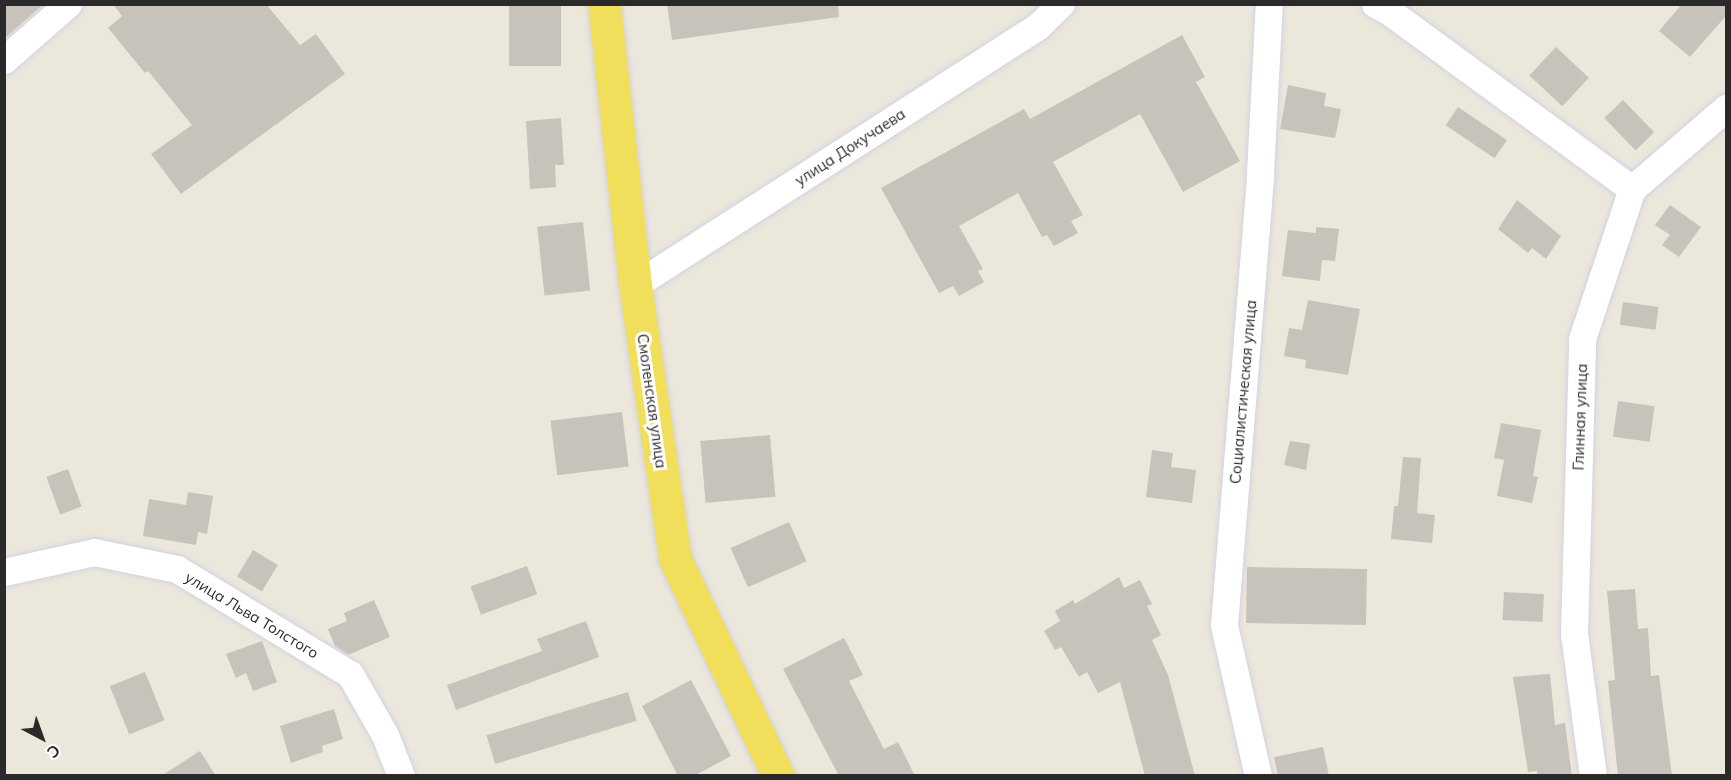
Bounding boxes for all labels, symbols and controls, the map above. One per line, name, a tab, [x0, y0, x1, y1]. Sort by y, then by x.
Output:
street label: улица Докучаева	[791, 105, 909, 189]
street label: Социалистическая улица	[1226, 299, 1260, 485]
street label: Смоленская улица	[634, 333, 670, 469]
street label: Глинная улица	[1569, 363, 1591, 471]
street label: улица Льва Толстого	[182, 568, 322, 662]
north arrow	[12, 708, 72, 768]
text: С	[43, 740, 65, 763]

